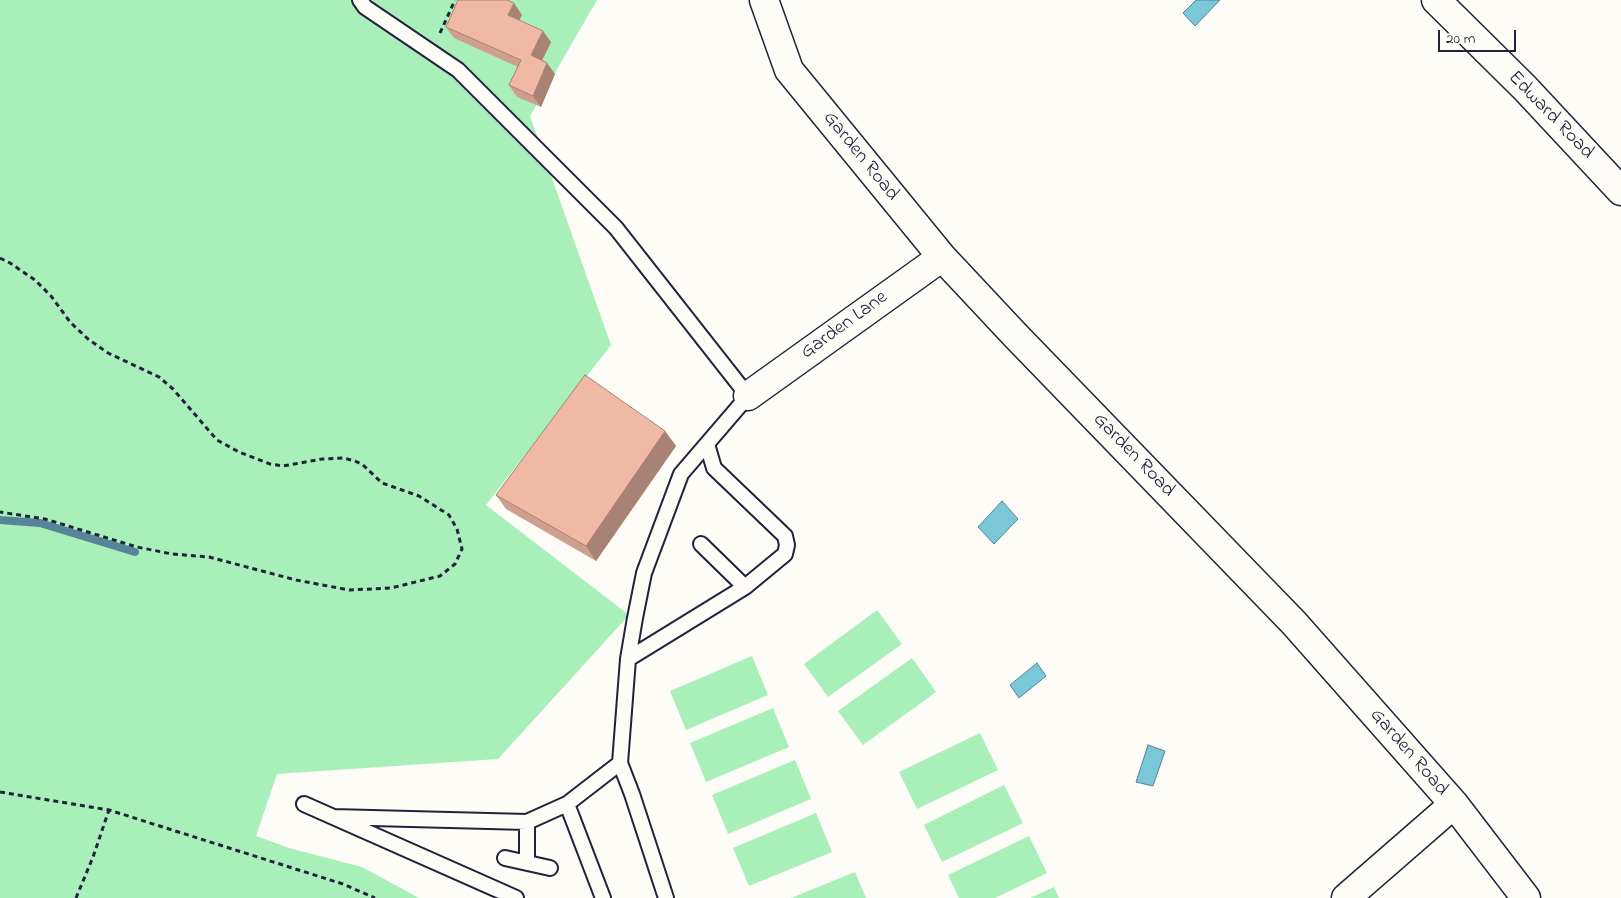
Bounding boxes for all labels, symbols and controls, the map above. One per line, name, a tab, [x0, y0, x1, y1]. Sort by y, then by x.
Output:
scale bar	[1441, 20, 1518, 52]
text: 20 m	[1446, 28, 1475, 50]
street label: Edward Road	[1502, 67, 1598, 165]
street label: Garden Road	[817, 107, 903, 207]
street label: Garden Lane	[797, 286, 893, 366]
street label: Garden Road	[1087, 409, 1179, 503]
street label: Garden Road	[1363, 704, 1453, 802]

